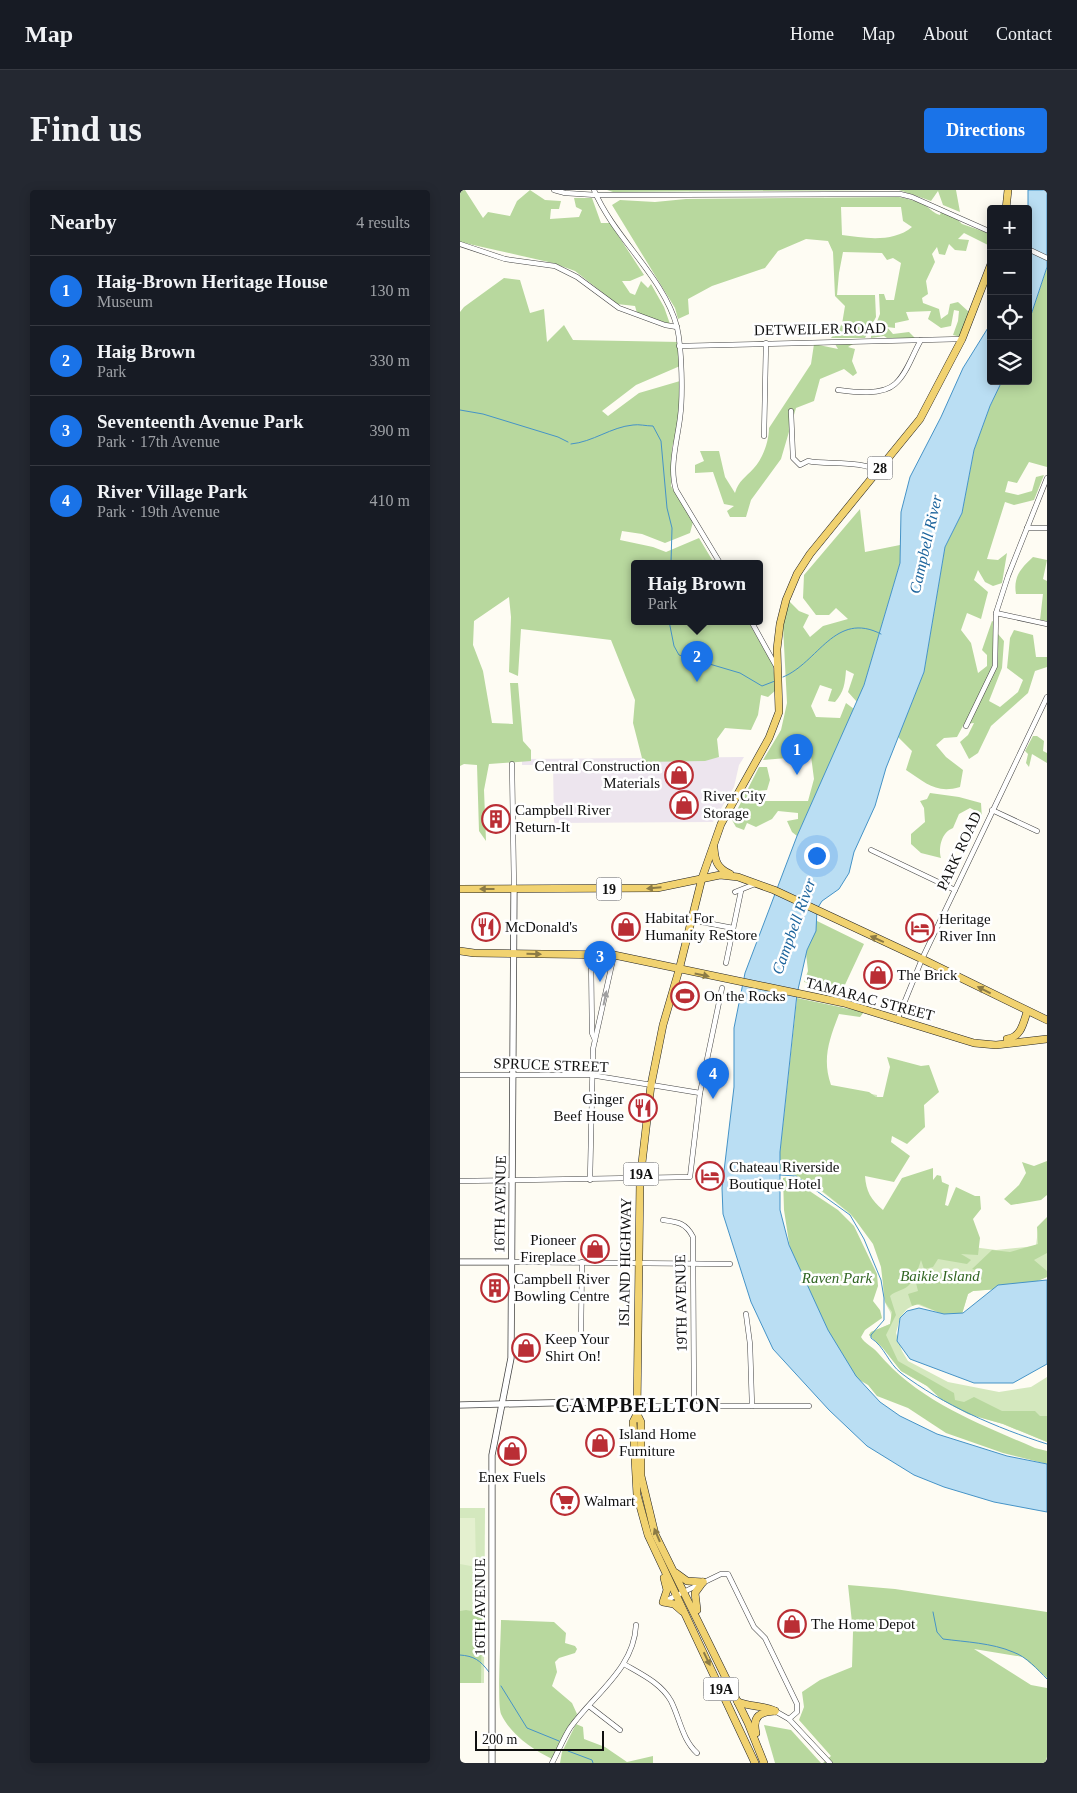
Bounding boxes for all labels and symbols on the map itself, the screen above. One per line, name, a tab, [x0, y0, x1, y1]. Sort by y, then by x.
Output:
street label: DETWEILER ROAD	[754, 320, 886, 338]
road number: 28	[868, 456, 892, 480]
water label: Campbell River	[906, 492, 946, 595]
pin: 2	[681, 641, 713, 682]
pin: 1	[781, 734, 813, 775]
place label: Central Construction Materials	[535, 758, 660, 791]
shop icon: Central Construction Materials	[664, 760, 694, 790]
place label: River City Storage	[703, 788, 766, 821]
shop icon: River City Storage	[669, 790, 699, 820]
place label: Campbell River Return-It	[515, 802, 610, 835]
building icon: Campbell River Return-It	[481, 804, 511, 834]
street label: PARK ROAD	[934, 809, 984, 893]
your location	[804, 843, 830, 869]
water label: Campbell River	[768, 875, 820, 977]
road number: 19	[596, 878, 622, 901]
one-way arrow	[646, 884, 662, 892]
one-way arrow	[479, 885, 495, 893]
place label: Habitat For Humanity ReStore	[645, 910, 757, 943]
place label: Heritage River Inn	[939, 911, 997, 944]
restaurant icon: McDonald's	[471, 912, 501, 942]
shop icon: Habitat For Humanity ReStore	[611, 912, 641, 942]
hotel icon: Heritage River Inn	[905, 913, 935, 943]
place label: McDonald's	[505, 919, 578, 935]
one-way arrow	[870, 934, 884, 942]
pin: 3	[584, 941, 616, 982]
one-way arrow	[526, 950, 542, 958]
shop icon: The Brick	[863, 960, 893, 990]
place label: The Brick	[897, 967, 958, 983]
one-way arrow	[694, 971, 709, 979]
street label: TAMARAC STREET	[804, 974, 936, 1024]
sports icon: On the Rocks	[670, 981, 700, 1011]
one-way arrow	[976, 986, 991, 994]
place label: On the Rocks	[704, 988, 786, 1004]
one-way arrow	[601, 991, 609, 1006]
street label: SPRUCE STREET	[493, 1055, 609, 1075]
pin: 4	[697, 1058, 729, 1099]
place label: Ginger Beef House	[554, 1091, 624, 1124]
restaurant icon: Ginger Beef House	[628, 1093, 658, 1123]
street label: 16TH AVENUE	[491, 1155, 509, 1253]
place label: Chateau Riverside Boutique Hotel	[729, 1159, 840, 1192]
hotel icon: Chateau Riverside Boutique Hotel	[695, 1161, 725, 1191]
road number: 19A	[624, 1162, 658, 1186]
street label: ISLAND HIGHWAY	[616, 1197, 634, 1327]
place label: Pioneer Fireplace	[520, 1232, 576, 1265]
shop icon: Pioneer Fireplace	[580, 1234, 610, 1264]
street label: 19TH AVENUE	[672, 1254, 690, 1352]
park label: Baikie Island	[900, 1268, 980, 1284]
park label: Raven Park	[801, 1270, 873, 1286]
place label: Campbell River Bowling Centre	[514, 1271, 610, 1304]
building icon: Campbell River Bowling Centre	[480, 1273, 510, 1303]
place label: Keep Your Shirt On!	[545, 1331, 609, 1364]
shop icon: Keep Your Shirt On!	[511, 1333, 541, 1363]
district label: CAMPBELLTON	[555, 1394, 721, 1416]
place label: Island Home Furniture	[619, 1426, 696, 1459]
shop icon: Island Home Furniture	[585, 1428, 615, 1458]
shop icon: Enex Fuels	[497, 1436, 527, 1466]
place label: Enex Fuels	[478, 1469, 546, 1485]
supermarket icon: Walmart	[550, 1486, 580, 1516]
place label: Walmart	[584, 1493, 636, 1509]
one-way arrow	[652, 1528, 660, 1542]
street label: 16TH AVENUE	[472, 1558, 488, 1656]
shop icon: The Home Depot	[777, 1609, 807, 1639]
place label: The Home Depot	[811, 1616, 916, 1632]
one-way arrow	[703, 1652, 711, 1666]
road number: 19A	[704, 1678, 738, 1700]
scale bar	[475, 1728, 604, 1751]

